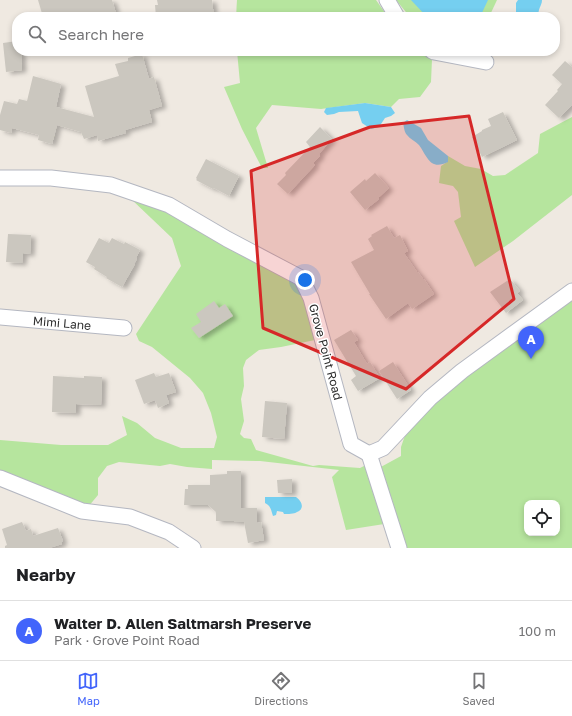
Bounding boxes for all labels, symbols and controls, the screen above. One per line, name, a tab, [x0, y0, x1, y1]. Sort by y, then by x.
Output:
search box	[12, 12, 560, 56]
icon: search	[26, 23, 48, 45]
text: Search here	[58, 25, 144, 43]
your location	[295, 270, 315, 290]
street label: Grove Point Road	[306, 302, 346, 402]
street label: Mimi Lane	[32, 313, 92, 333]
pin: A	[518, 326, 544, 359]
map controls	[524, 500, 560, 536]
button: locate	[524, 500, 560, 536]
text: Nearby	[16, 564, 76, 585]
text: Walter D. Allen Saltmarsh Preserve	[54, 614, 311, 632]
text: A	[24, 623, 34, 639]
text: 100 m	[519, 623, 556, 639]
text: Park · Grove Point Road	[54, 632, 200, 648]
tab: Map	[77, 670, 100, 707]
tab: Directions	[254, 670, 308, 707]
tab: Saved	[463, 670, 495, 707]

